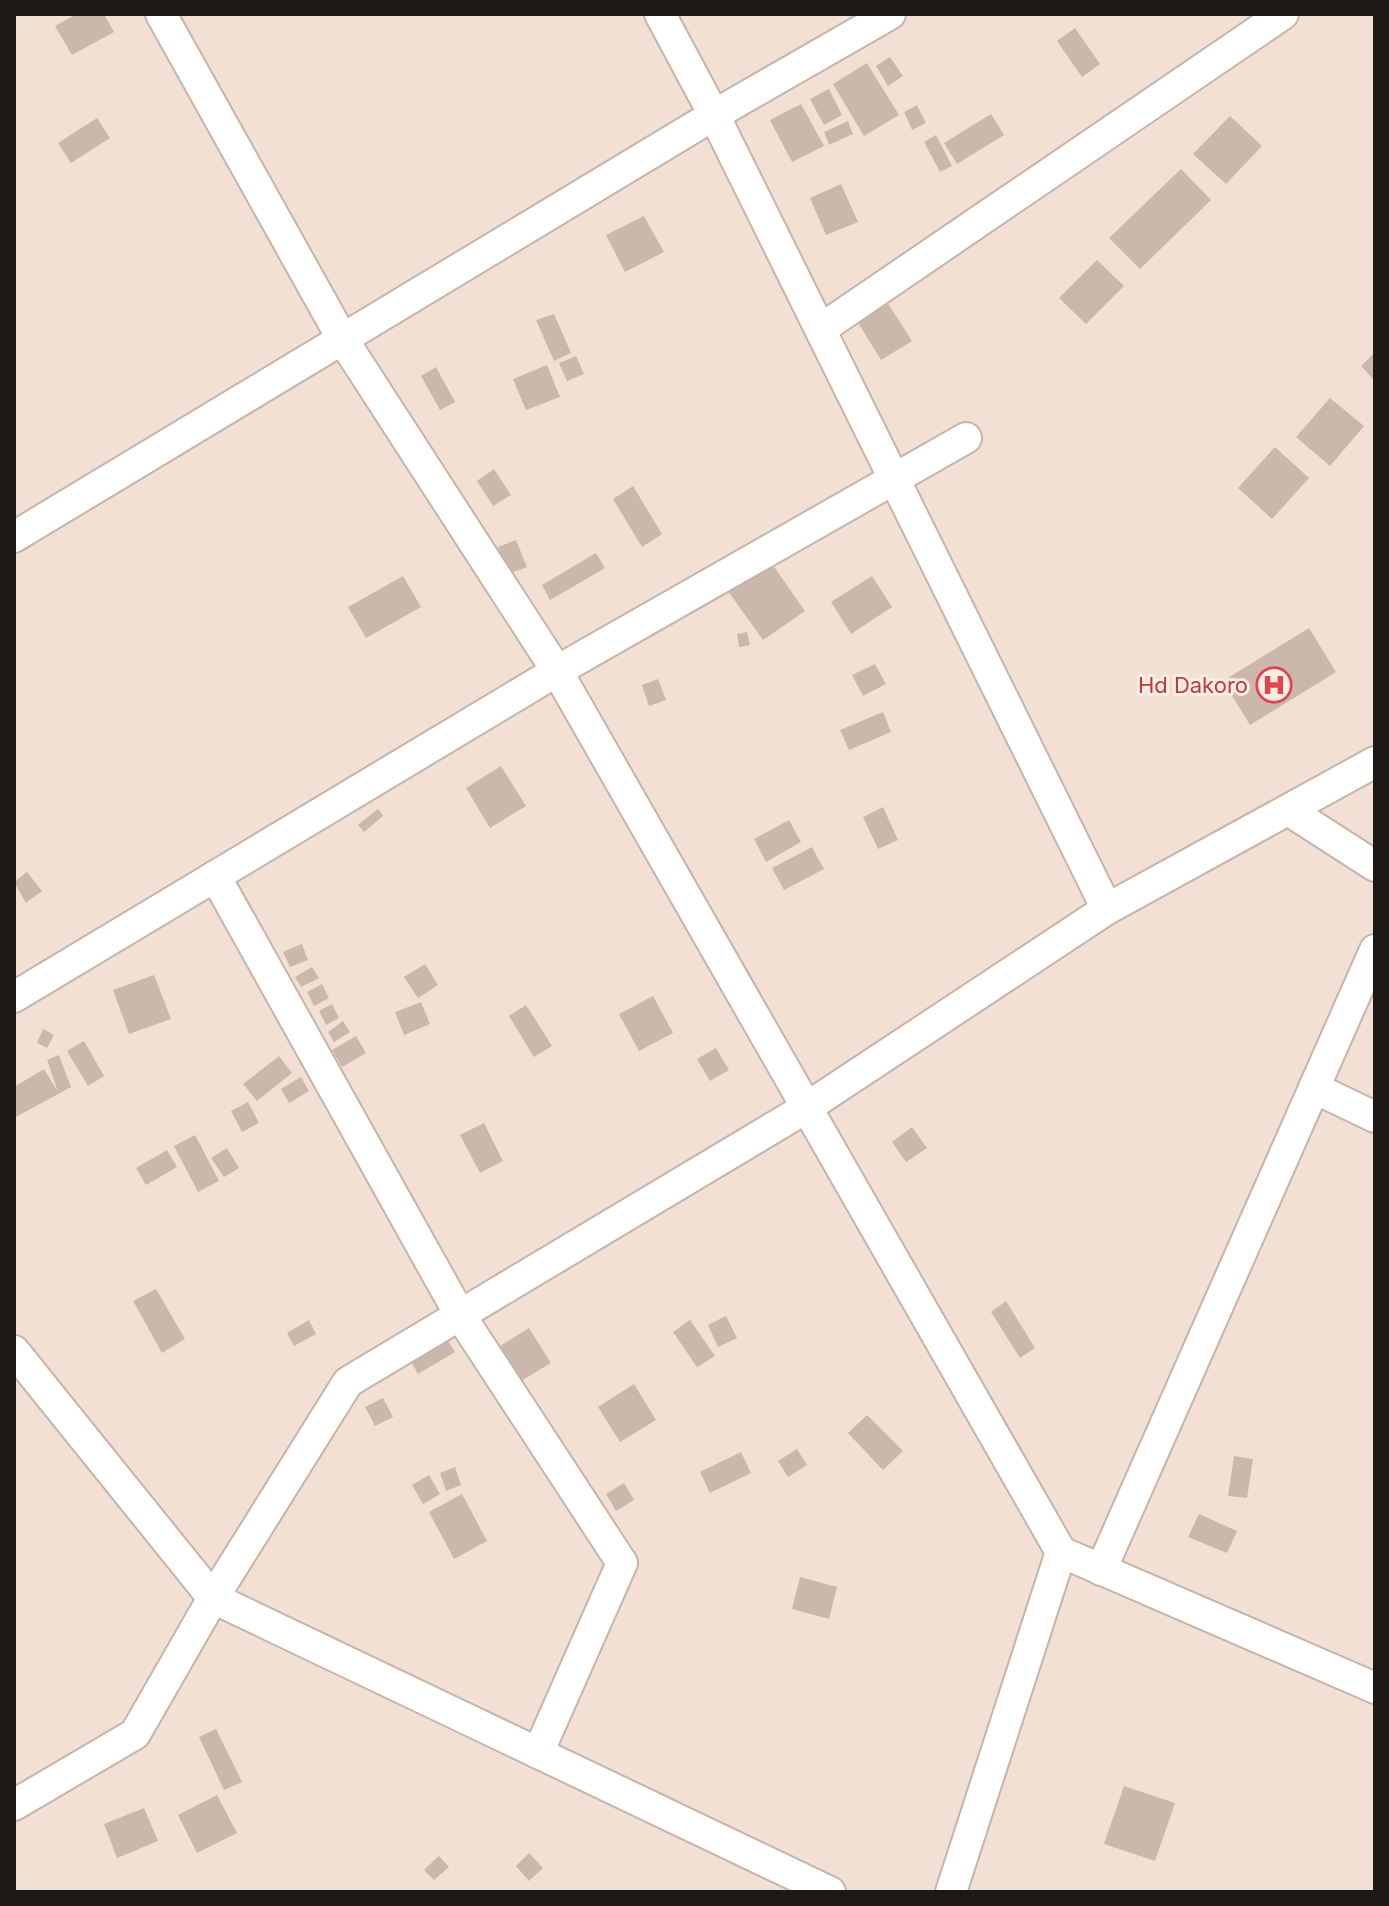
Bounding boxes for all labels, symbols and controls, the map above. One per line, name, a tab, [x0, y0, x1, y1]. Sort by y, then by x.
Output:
hospital icon: Hd Dakoro	[1255, 666, 1293, 704]
place label: Hd Dakoro	[1138, 672, 1248, 698]

